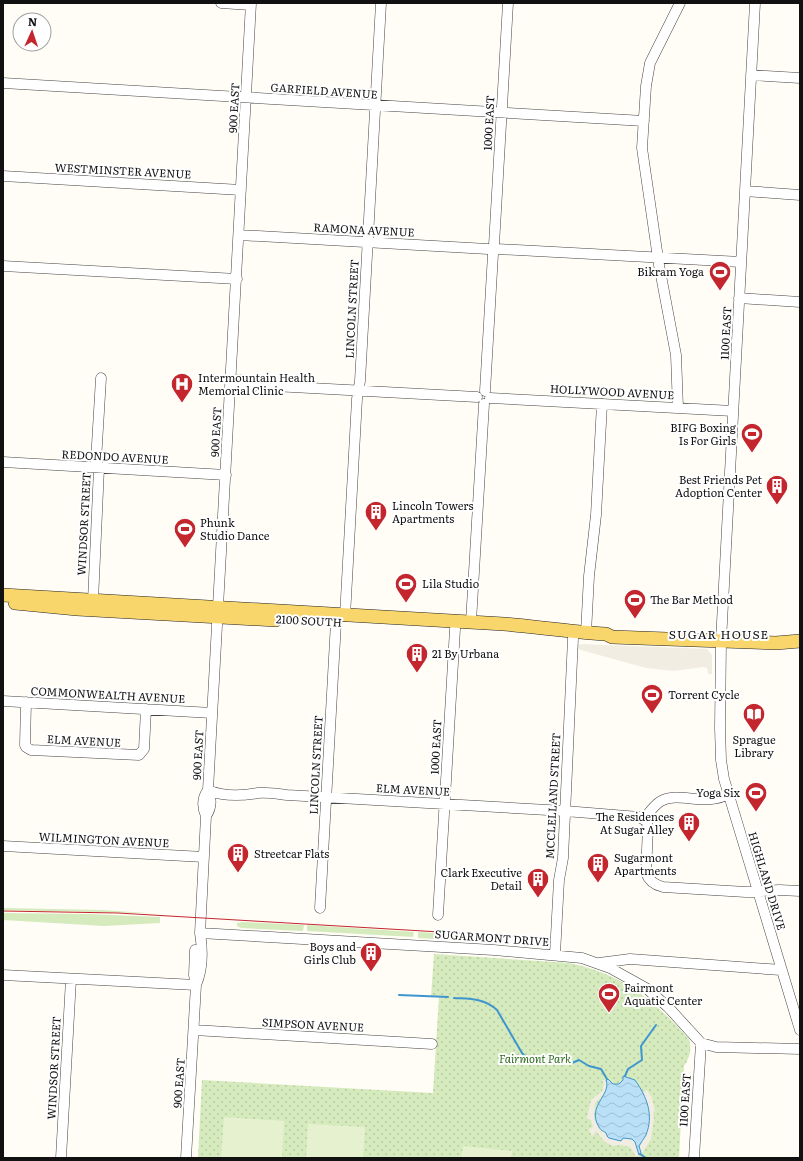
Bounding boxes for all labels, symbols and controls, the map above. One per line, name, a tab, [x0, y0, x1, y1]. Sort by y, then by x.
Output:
north arrow	[12, 12, 52, 52]
text: N	[28, 13, 38, 29]
street label: GARFIELD AVENUE	[270, 78, 378, 102]
street label: 900 EAST	[224, 82, 242, 133]
street label: 1000 EAST	[479, 95, 497, 151]
street label: WESTMINSTER AVENUE	[54, 158, 192, 182]
street label: RAMONA AVENUE	[313, 218, 415, 240]
street label: LINCOLN STREET	[340, 259, 362, 359]
sports icon: Bikram Yoga	[707, 259, 733, 292]
place label: Bikram Yoga	[637, 263, 704, 279]
street label: 1100 EAST	[716, 306, 734, 360]
place label: Intermountain Health Memorial Clinic	[198, 369, 315, 398]
hospital icon: Intermountain Health Memorial Clinic	[169, 371, 195, 404]
street label: HOLLYWOOD AVENUE	[549, 380, 675, 402]
street label: 900 EAST	[206, 406, 224, 457]
place label: BIFG Boxing Is For Girls	[670, 419, 737, 448]
sports icon: BIFG Boxing Is For Girls	[739, 421, 765, 454]
street label: REDONDO AVENUE	[61, 445, 169, 467]
place label: Best Friends Pet Adoption Center	[675, 471, 763, 500]
street label: WINDSOR STREET	[72, 472, 94, 576]
building icon: Best Friends Pet Adoption Center	[764, 473, 790, 506]
place label: Lincoln Towers Apartments	[392, 497, 473, 526]
building icon: Lincoln Towers Apartments	[363, 499, 389, 532]
place label: Phunk Studio Dance	[200, 514, 270, 543]
sports icon: Phunk Studio Dance	[172, 516, 198, 549]
sports icon: Lila Studio	[393, 571, 419, 604]
place label: Lila Studio	[422, 575, 479, 591]
sports icon: The Bar Method	[622, 587, 648, 620]
place label: The Bar Method	[650, 591, 733, 607]
street label: 2100 SOUTH	[276, 610, 343, 630]
district label: SUGAR HOUSE	[669, 625, 769, 643]
building icon: 21 By Urbana	[404, 641, 430, 674]
place label: 21 By Urbana	[432, 645, 499, 661]
street label: COMMONWEALTH AVENUE	[30, 682, 186, 706]
sports icon: Torrent Cycle	[639, 682, 665, 715]
place label: Torrent Cycle	[668, 686, 740, 702]
library icon: Sprague Library	[741, 701, 767, 734]
street label: LINCOLN STREET	[304, 715, 326, 815]
street label: 1000 EAST	[426, 719, 444, 775]
street label: 900 EAST	[188, 729, 206, 780]
street label: ELM AVENUE	[47, 730, 122, 750]
place label: Sprague Library	[732, 731, 776, 760]
street label: MCCLELLAND STREET	[541, 732, 563, 859]
street label: ELM AVENUE	[376, 779, 451, 799]
sports icon: Yoga Six	[743, 780, 769, 813]
place label: Yoga Six	[696, 784, 741, 800]
place label: The Residences At Sugar Alley	[595, 808, 675, 837]
building icon: The Residences At Sugar Alley	[676, 810, 702, 843]
street label: WILMINGTON AVENUE	[38, 828, 170, 850]
street label: HIGHLAND DRIVE	[745, 830, 791, 932]
building icon: Streetcar Flats	[225, 841, 251, 874]
place label: Streetcar Flats	[254, 845, 329, 861]
place label: Sugarmont Apartments	[614, 849, 676, 878]
building icon: Sugarmont Apartments	[585, 851, 611, 884]
place label: Clark Executive Detail	[440, 864, 522, 893]
building icon: Clark Executive Detail	[525, 866, 551, 899]
street label: SUGARMONT DRIVE	[434, 925, 550, 949]
place label: Boys and Girls Club	[304, 938, 356, 967]
building icon: Boys and Girls Club	[358, 940, 384, 973]
place label: Fairmont Aquatic Center	[624, 979, 703, 1008]
sports icon: Fairmont Aquatic Center	[596, 981, 622, 1014]
street label: SIMPSON AVENUE	[262, 1013, 364, 1035]
street label: WINDSOR STREET	[42, 1016, 64, 1120]
park label: Fairmont Park	[499, 1050, 571, 1066]
street label: 900 EAST	[168, 1057, 188, 1109]
street label: 1100 EAST	[674, 1073, 694, 1127]

